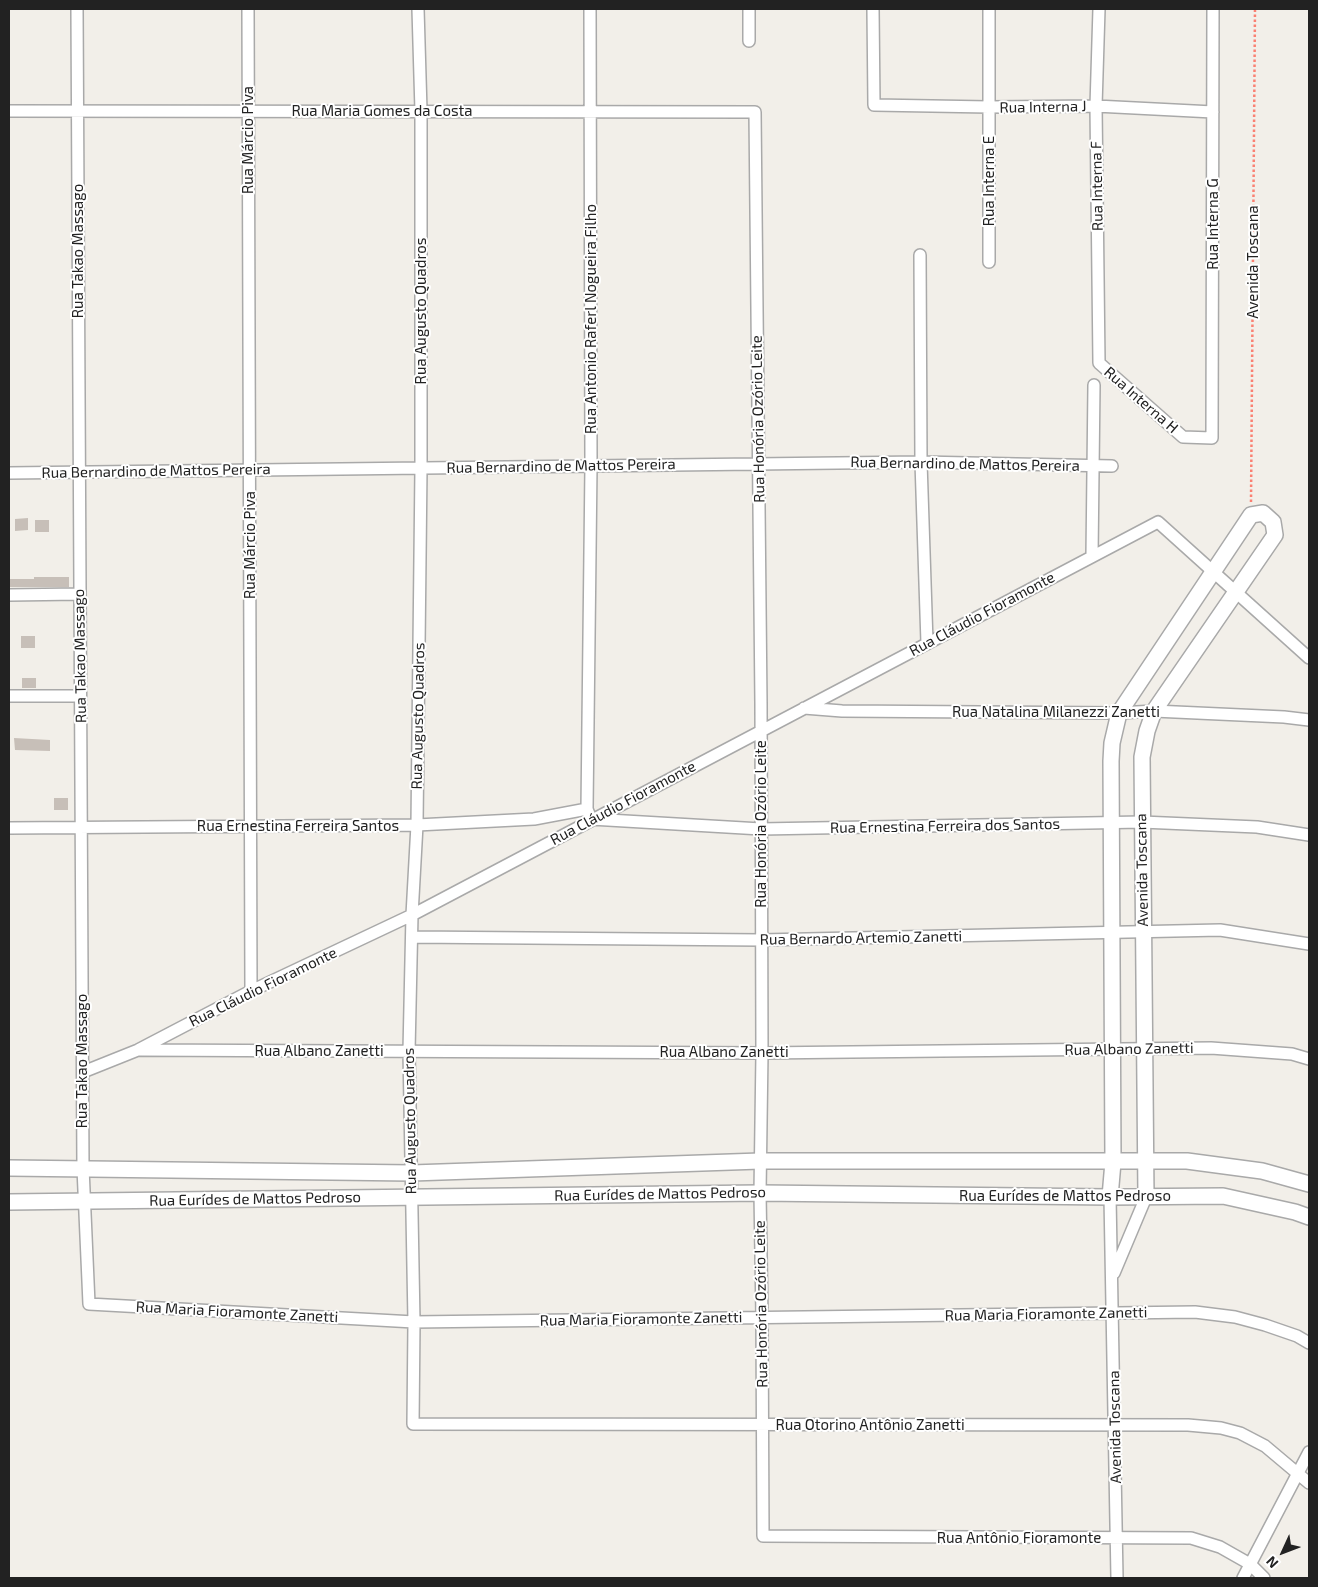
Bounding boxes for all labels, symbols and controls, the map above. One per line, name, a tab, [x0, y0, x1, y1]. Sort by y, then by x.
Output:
street label: Rua Márcio Piva	[239, 86, 257, 194]
street label: Rua Interna J	[999, 97, 1087, 117]
street label: Rua Maria Gomes da Costa	[291, 102, 473, 120]
street label: Rua Interna E	[980, 136, 998, 226]
street label: Rua Interna F	[1087, 141, 1107, 231]
street label: Rua Interna G	[1204, 178, 1222, 270]
street label: Rua Takao Massago	[69, 184, 87, 318]
street label: Rua Antonio Raferl Nogueira Filho	[582, 204, 600, 434]
street label: Avenida Toscana	[1244, 205, 1262, 319]
street label: Rua Augusto Quadros	[412, 238, 430, 384]
street label: Rua Honória Ozório Leite	[748, 335, 768, 503]
street label: Rua Interna H	[1100, 363, 1182, 437]
street label: Rua Bernardino de Mattos Pereira	[850, 453, 1080, 475]
street label: Rua Bernardino de Mattos Pereira	[446, 455, 676, 477]
street label: Rua Bernardino de Mattos Pereira	[41, 460, 271, 482]
street label: Rua Márcio Piva	[241, 491, 259, 599]
street label: Rua Cláudio Fioramonte	[906, 568, 1058, 660]
street label: Rua Takao Massago	[70, 589, 90, 723]
street label: Rua Augusto Quadros	[408, 642, 428, 790]
street label: Rua Natalina Milanezzi Zanetti	[952, 703, 1160, 721]
street label: Rua Honória Ozório Leite	[752, 740, 770, 908]
street label: Rua Cláudio Fioramonte	[547, 757, 699, 849]
street label: Avenida Toscana	[1132, 813, 1152, 927]
street label: Rua Ernestina Ferreira dos Santos	[830, 815, 1060, 837]
street label: Rua Ernestina Ferreira Santos	[197, 817, 399, 835]
street label: Rua Bernardo Artemio Zanetti	[760, 927, 962, 949]
street label: Rua Cláudio Fioramonte	[186, 943, 340, 1031]
street label: Rua Takao Massago	[73, 994, 91, 1128]
street label: Rua Albano Zanetti	[1064, 1039, 1194, 1059]
street label: Rua Albano Zanetti	[254, 1042, 384, 1060]
street label: Rua Albano Zanetti	[659, 1043, 789, 1061]
street label: Rua Augusto Quadros	[400, 1047, 420, 1195]
street label: Rua Eurídes de Mattos Pedroso	[554, 1183, 766, 1205]
street label: Rua Eurídes de Mattos Pedroso	[959, 1187, 1171, 1205]
street label: Rua Eurídes de Mattos Pedroso	[149, 1188, 361, 1210]
street label: Rua Honória Ozório Leite	[751, 1220, 771, 1388]
street label: Rua Maria Fioramonte Zanetti	[135, 1298, 339, 1326]
street label: Rua Maria Fioramonte Zanetti	[944, 1303, 1148, 1325]
street label: Rua Maria Fioramonte Zanetti	[539, 1308, 743, 1330]
street label: Avenida Toscana	[1105, 1370, 1125, 1484]
street label: Rua Otorino Antônio Zanetti	[775, 1416, 965, 1434]
north arrow	[1258, 1527, 1308, 1577]
street label: Rua Antônio Fioramonte	[937, 1529, 1101, 1547]
text: N	[1262, 1553, 1281, 1572]

